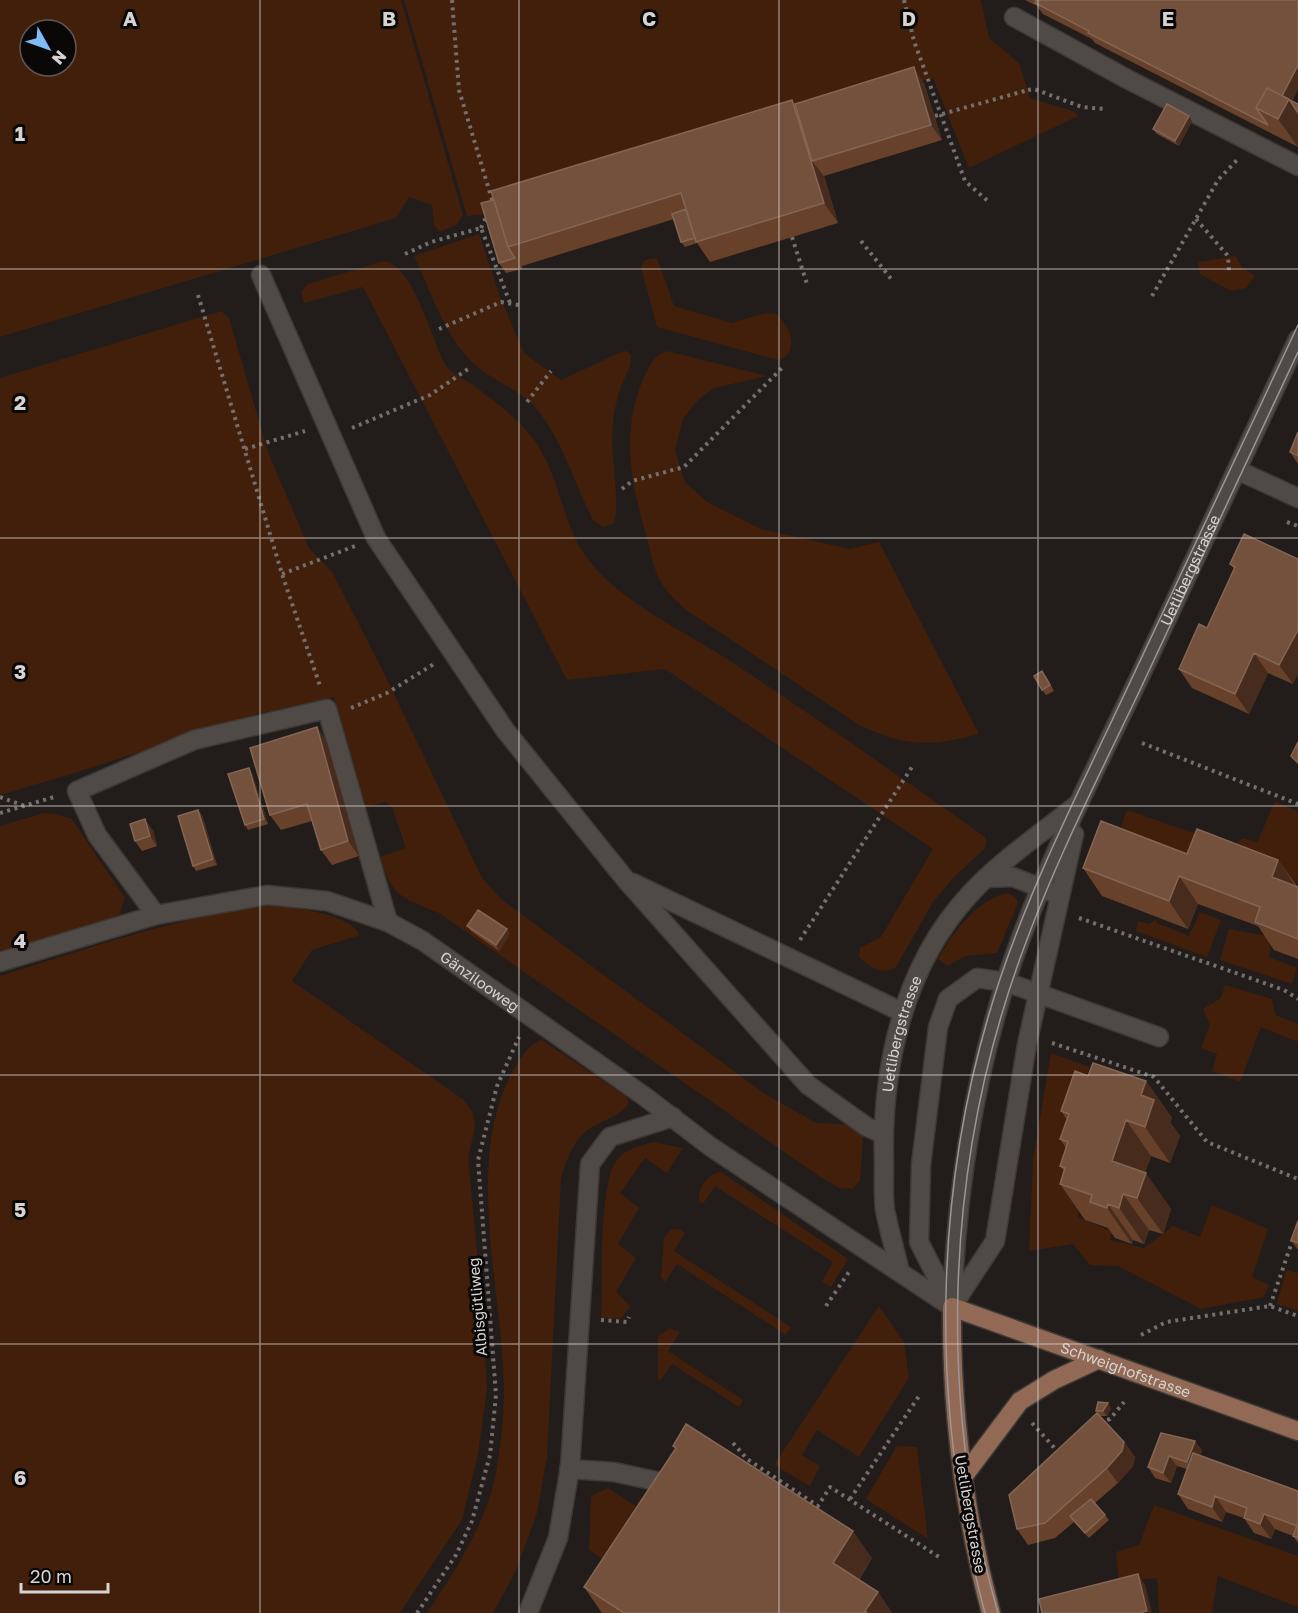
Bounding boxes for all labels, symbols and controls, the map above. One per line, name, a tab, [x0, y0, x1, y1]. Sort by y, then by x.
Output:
text: A	[123, 6, 137, 30]
text: B	[382, 6, 396, 30]
text: C	[642, 6, 656, 30]
text: D	[902, 6, 916, 30]
text: E	[1162, 6, 1174, 30]
north arrow	[18, 18, 78, 78]
text: N	[48, 47, 71, 69]
text: 1	[15, 121, 25, 145]
text: 2	[14, 390, 26, 414]
street label: Uetlibergstrasse	[1156, 511, 1223, 628]
text: 3	[14, 659, 26, 683]
text: 4	[14, 928, 26, 952]
street label: Gänzilooweg	[437, 947, 523, 1015]
street label: Uetlibergstrasse	[878, 972, 925, 1093]
text: 5	[14, 1197, 26, 1221]
street label: Albisgütliweg	[464, 1257, 490, 1357]
street label: Schweighofstrasse	[1058, 1338, 1194, 1401]
street label: Uetlibergstrasse	[952, 1453, 990, 1575]
text: 6	[14, 1465, 26, 1489]
scale bar	[21, 1556, 108, 1594]
text: 20 m	[30, 1565, 72, 1587]

